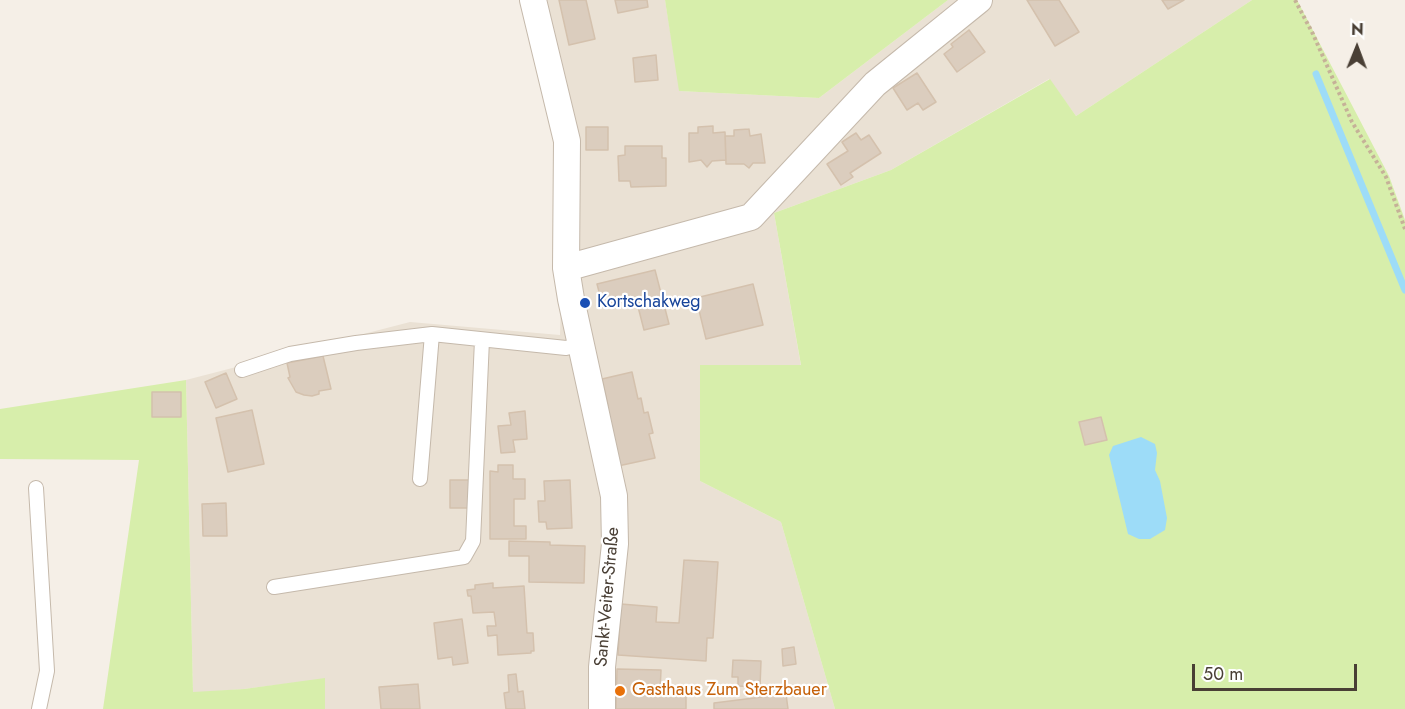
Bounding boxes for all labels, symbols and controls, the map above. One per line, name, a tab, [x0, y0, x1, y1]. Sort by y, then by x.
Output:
north arrow	[1327, 18, 1387, 78]
text: N	[1351, 18, 1364, 41]
place label: Kortschakweg	[597, 292, 701, 314]
marker: Kortschakweg	[578, 296, 592, 310]
street label: Sankt-Veiter-Straße	[591, 526, 625, 668]
scale bar	[1195, 652, 1360, 690]
text: 50 m	[1203, 661, 1243, 687]
place label: Gasthaus Zum Sterzbauer	[632, 680, 827, 702]
marker: Gasthaus Zum Sterzbauer	[613, 684, 627, 698]

